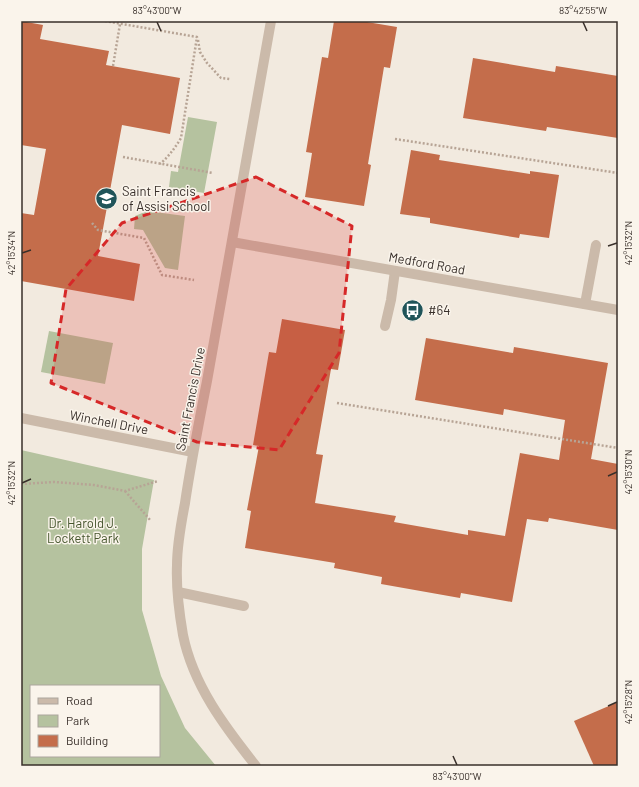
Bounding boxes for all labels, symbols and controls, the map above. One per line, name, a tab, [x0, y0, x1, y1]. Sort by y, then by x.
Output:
text: 83°43'00"W	[133, 4, 182, 16]
text: 83°42'55"W	[559, 4, 607, 16]
place label: Saint Francis of Assisi School	[122, 183, 210, 214]
school or university icon: Saint Francis of Assisi School	[94, 185, 120, 211]
text: 42°15'32"N	[622, 221, 634, 265]
text: 42°15'34"N	[5, 231, 17, 275]
street label: Medford Road	[387, 248, 467, 278]
bus stop icon: #64	[399, 297, 425, 323]
place label: #64	[428, 302, 450, 318]
street label: Saint Francis Drive	[172, 346, 208, 452]
street label: Winchell Drive	[68, 407, 150, 437]
text: 42°15'30"N	[622, 450, 634, 494]
text: 42°15'32"N	[5, 461, 17, 505]
park label: Dr. Harold J. Lockett Park	[47, 515, 119, 546]
text: 42°15'28"N	[622, 680, 634, 724]
legend	[30, 685, 160, 757]
text: Road	[66, 693, 93, 707]
text: Park	[66, 713, 90, 727]
text: Building	[66, 733, 108, 747]
text: 83°43'00"W	[433, 770, 482, 782]

